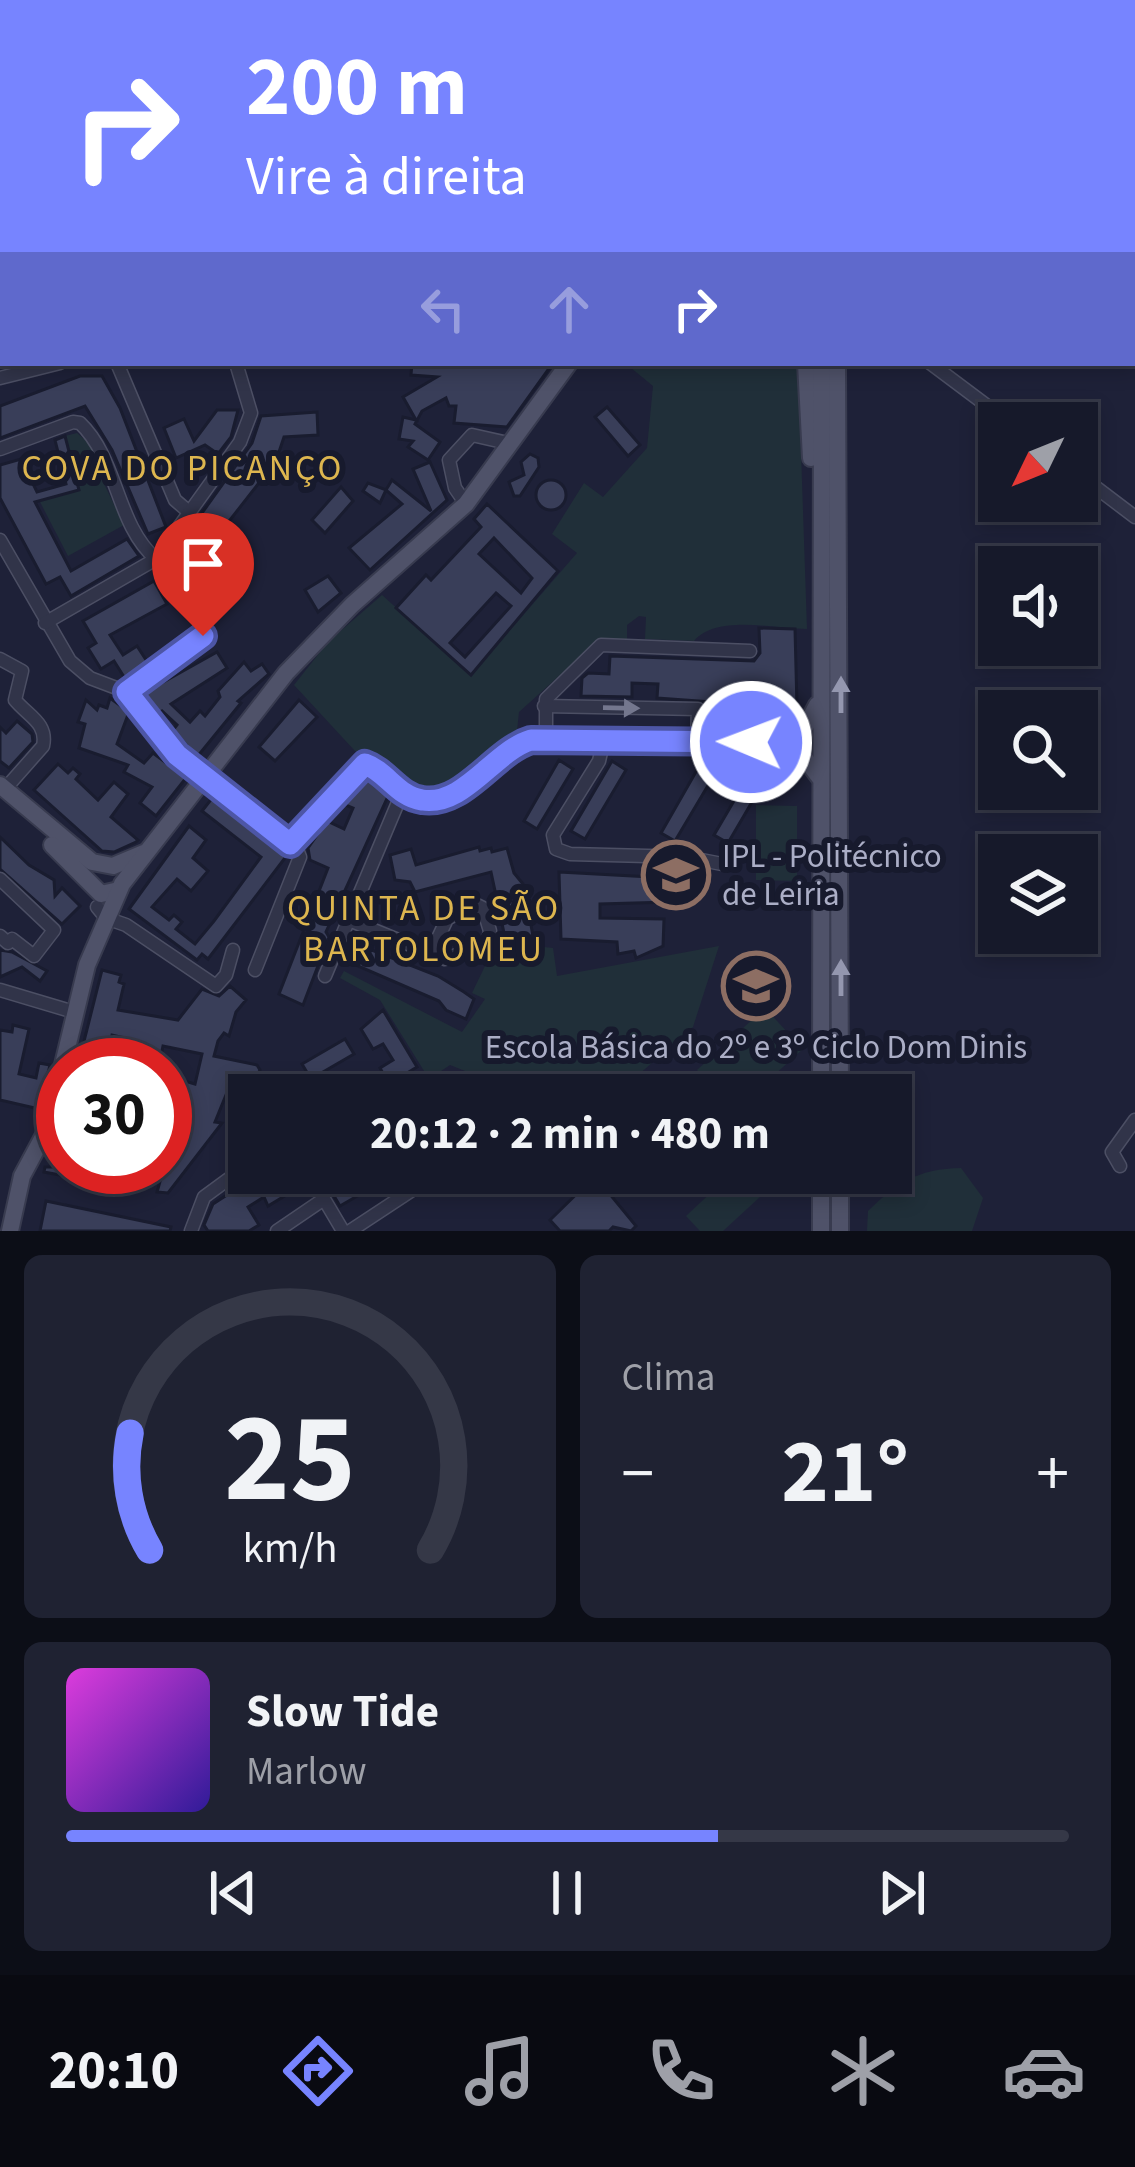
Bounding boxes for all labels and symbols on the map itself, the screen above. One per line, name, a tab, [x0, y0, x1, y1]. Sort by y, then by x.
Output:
north arrow	[978, 402, 1098, 522]
district label: COVA DO PICANÇO	[22, 443, 344, 494]
pin	[152, 513, 254, 636]
one-way arrow	[831, 675, 851, 713]
position arrow	[688, 679, 814, 805]
one-way arrow	[603, 698, 641, 717]
place label: IPL - Politécnico de Leiria	[722, 833, 942, 918]
school or university icon: IPL - Politécnico de Leiria	[641, 840, 711, 910]
district label: QUINTA DE SÃO BARTOLOMEU	[287, 883, 561, 975]
school or university icon: Escola Básica do 2º e 3º Ciclo Dom Dinis	[721, 951, 791, 1021]
one-way arrow	[831, 958, 851, 996]
place label: Escola Básica do 2º e 3º Ciclo Dom Dinis	[485, 1024, 1027, 1071]
speed limit sign: 30	[36, 1038, 192, 1194]

